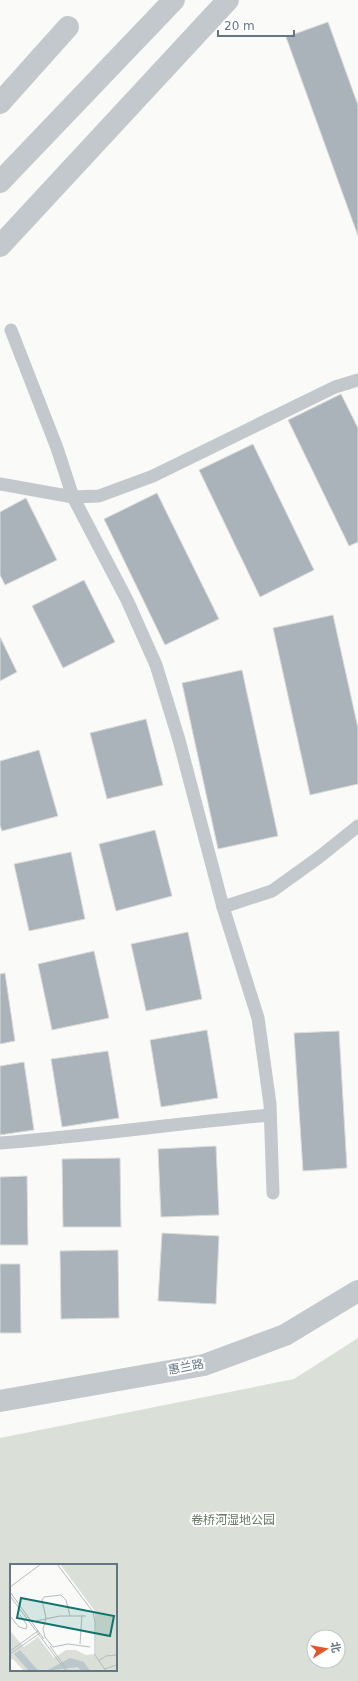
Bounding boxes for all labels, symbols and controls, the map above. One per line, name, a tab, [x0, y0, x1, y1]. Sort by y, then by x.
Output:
scale bar	[218, 12, 294, 38]
text: 20 m	[224, 19, 255, 33]
street label: 惠兰路	[167, 1357, 205, 1377]
park label: 卷桥河湿地公园	[191, 1513, 275, 1527]
inset map	[10, 1564, 117, 1671]
north arrow	[306, 1629, 346, 1669]
text: 北	[328, 1641, 343, 1654]

